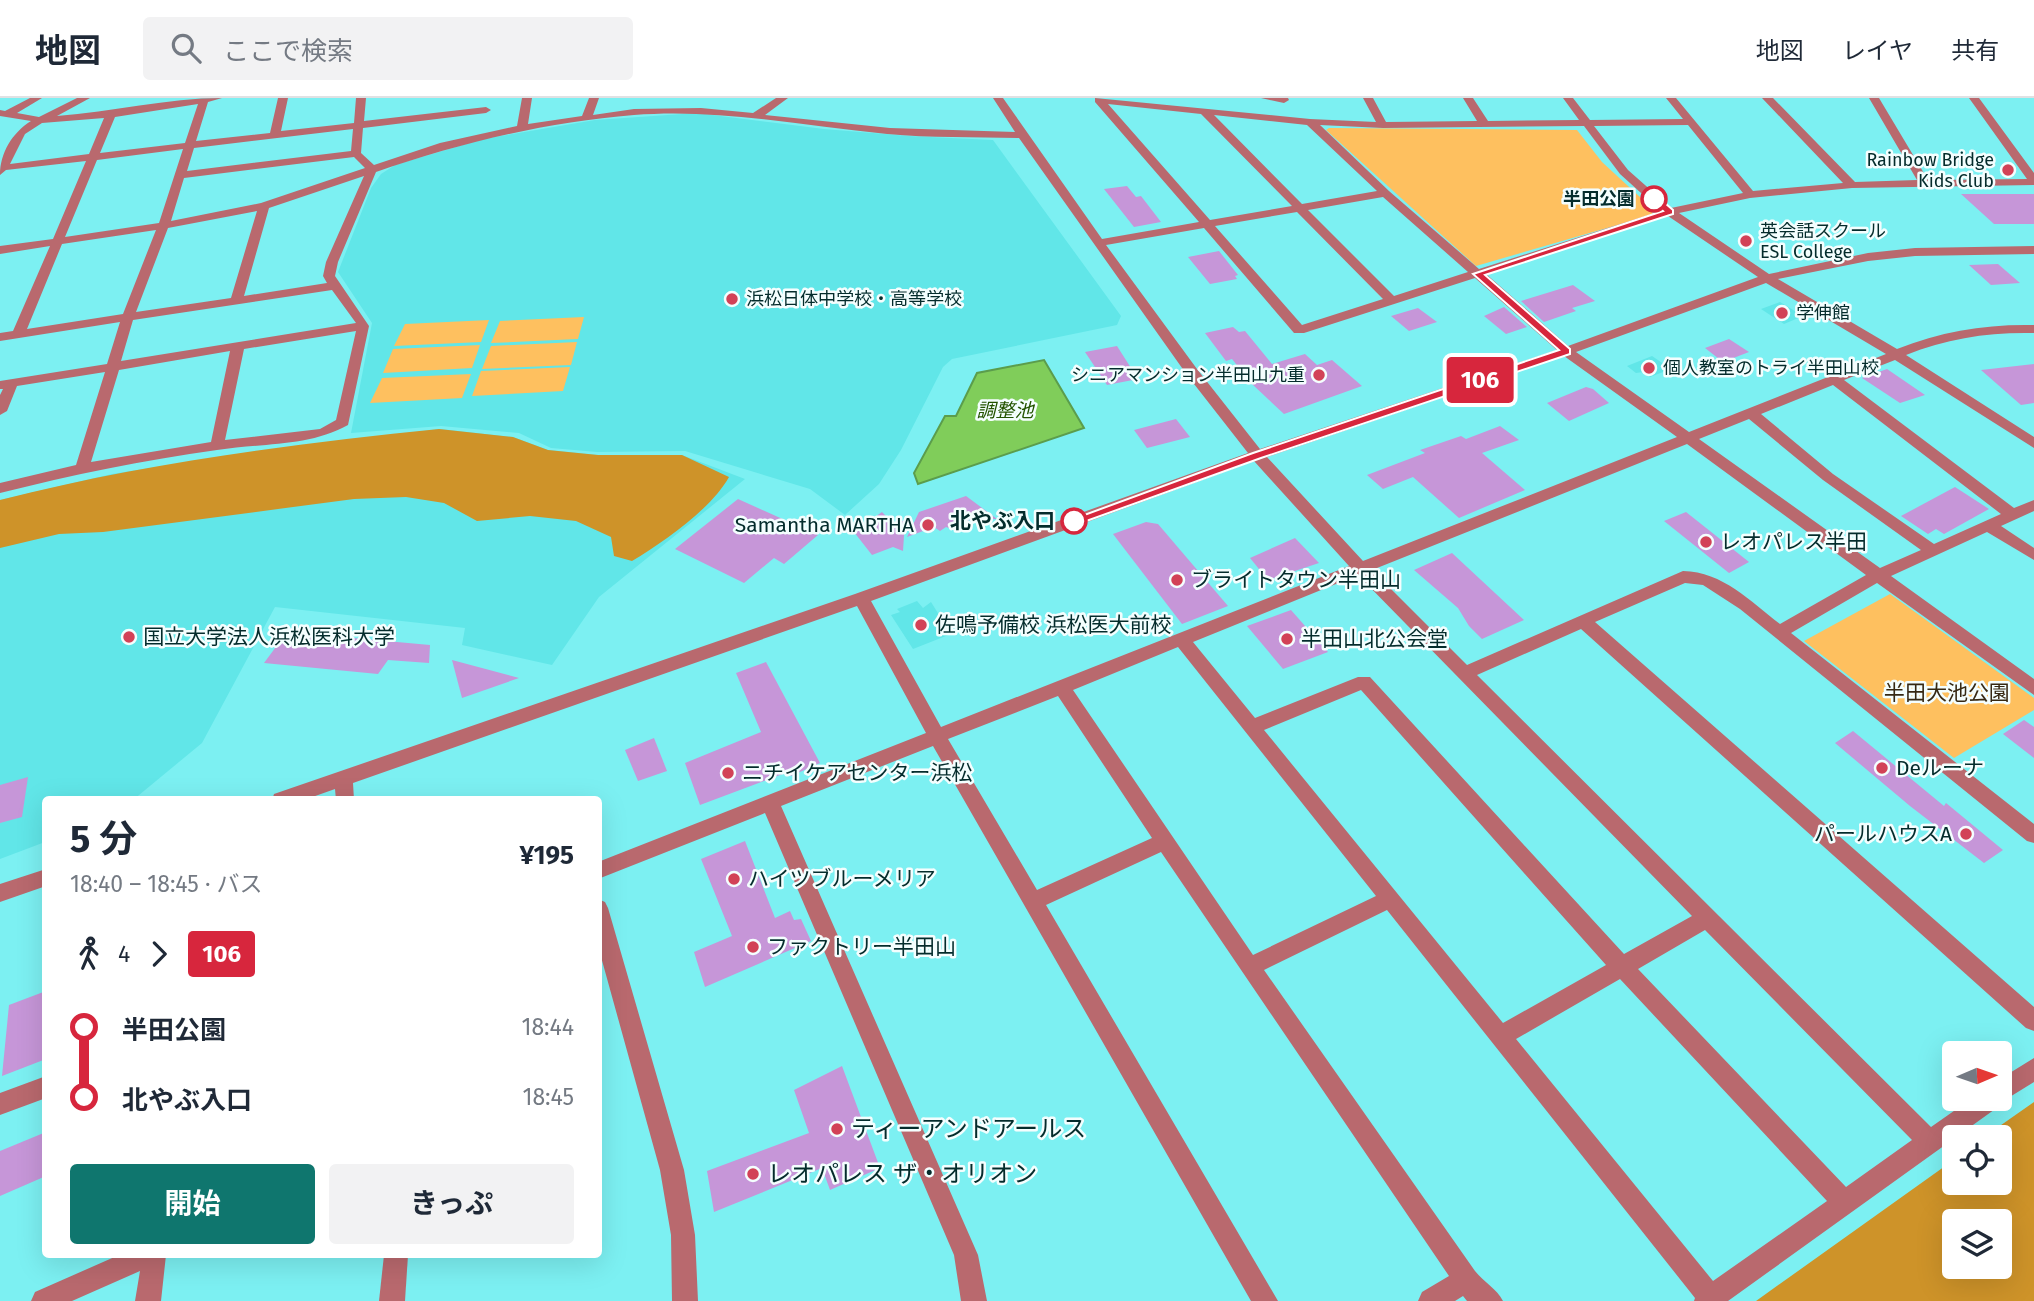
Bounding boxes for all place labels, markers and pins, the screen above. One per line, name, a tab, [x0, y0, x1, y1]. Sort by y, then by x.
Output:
place label: Rainbow Bridge Kids Club	[1866, 149, 1994, 192]
marker: Rainbow Bridge Kids Club	[2000, 162, 2016, 178]
marker: 半田公園	[1641, 186, 1667, 212]
place label: 半田公園	[1563, 188, 1635, 210]
place label: 英会話スクール ESL College	[1760, 220, 1886, 263]
marker: 英会話スクール ESL College	[1738, 233, 1754, 249]
place label: 浜松日体中学校・高等学校	[746, 288, 962, 310]
marker: 浜松日体中学校・高等学校	[724, 291, 740, 307]
place label: 学伸館	[1796, 302, 1850, 324]
marker: 学伸館	[1774, 305, 1790, 321]
place label: 個人教室のトライ半田山校	[1663, 357, 1879, 379]
marker: 個人教室のトライ半田山校	[1641, 360, 1657, 376]
place label: シニアマンション半田山九重	[1071, 364, 1305, 386]
marker: シニアマンション半田山九重	[1311, 367, 1327, 383]
place label: 北やぶ入口	[950, 508, 1055, 534]
marker: 北やぶ入口	[1061, 508, 1087, 534]
place label: Samantha MARTHA	[735, 512, 914, 538]
marker: Samantha MARTHA	[920, 517, 936, 533]
place label: レオパレス半田	[1720, 529, 1867, 555]
marker: レオパレス半田	[1698, 534, 1714, 550]
place label: ブライトタウン半田山	[1191, 567, 1401, 593]
marker: ブライトタウン半田山	[1169, 572, 1185, 588]
place label: 佐鳴予備校 浜松医大前校	[935, 612, 1172, 638]
marker: 佐鳴予備校 浜松医大前校	[913, 617, 929, 633]
place label: 国立大学法人浜松医科大学	[143, 624, 395, 650]
place label: 半田山北公会堂	[1301, 626, 1448, 652]
marker: 国立大学法人浜松医科大学	[121, 629, 137, 645]
marker: 半田山北公会堂	[1279, 631, 1295, 647]
place label: Deルーナ	[1896, 755, 1984, 781]
place label: ニチイケアセンター浜松	[742, 760, 973, 786]
marker: Deルーナ	[1874, 760, 1890, 776]
marker: ニチイケアセンター浜松	[720, 765, 736, 781]
place label: パールハウスA	[1814, 821, 1952, 847]
marker: パールハウスA	[1958, 826, 1974, 842]
place label: ハイツブルーメリア	[748, 866, 936, 892]
marker: ハイツブルーメリア	[726, 871, 742, 887]
place label: ファクトリー半田山	[767, 934, 956, 960]
marker: ファクトリー半田山	[745, 939, 761, 955]
place label: ティーアンドアールス	[851, 1115, 1086, 1143]
marker: ティーアンドアールス	[829, 1121, 845, 1137]
place label: レオパレス ザ・オリオン	[767, 1160, 1037, 1188]
marker: レオパレス ザ・オリオン	[745, 1166, 761, 1182]

